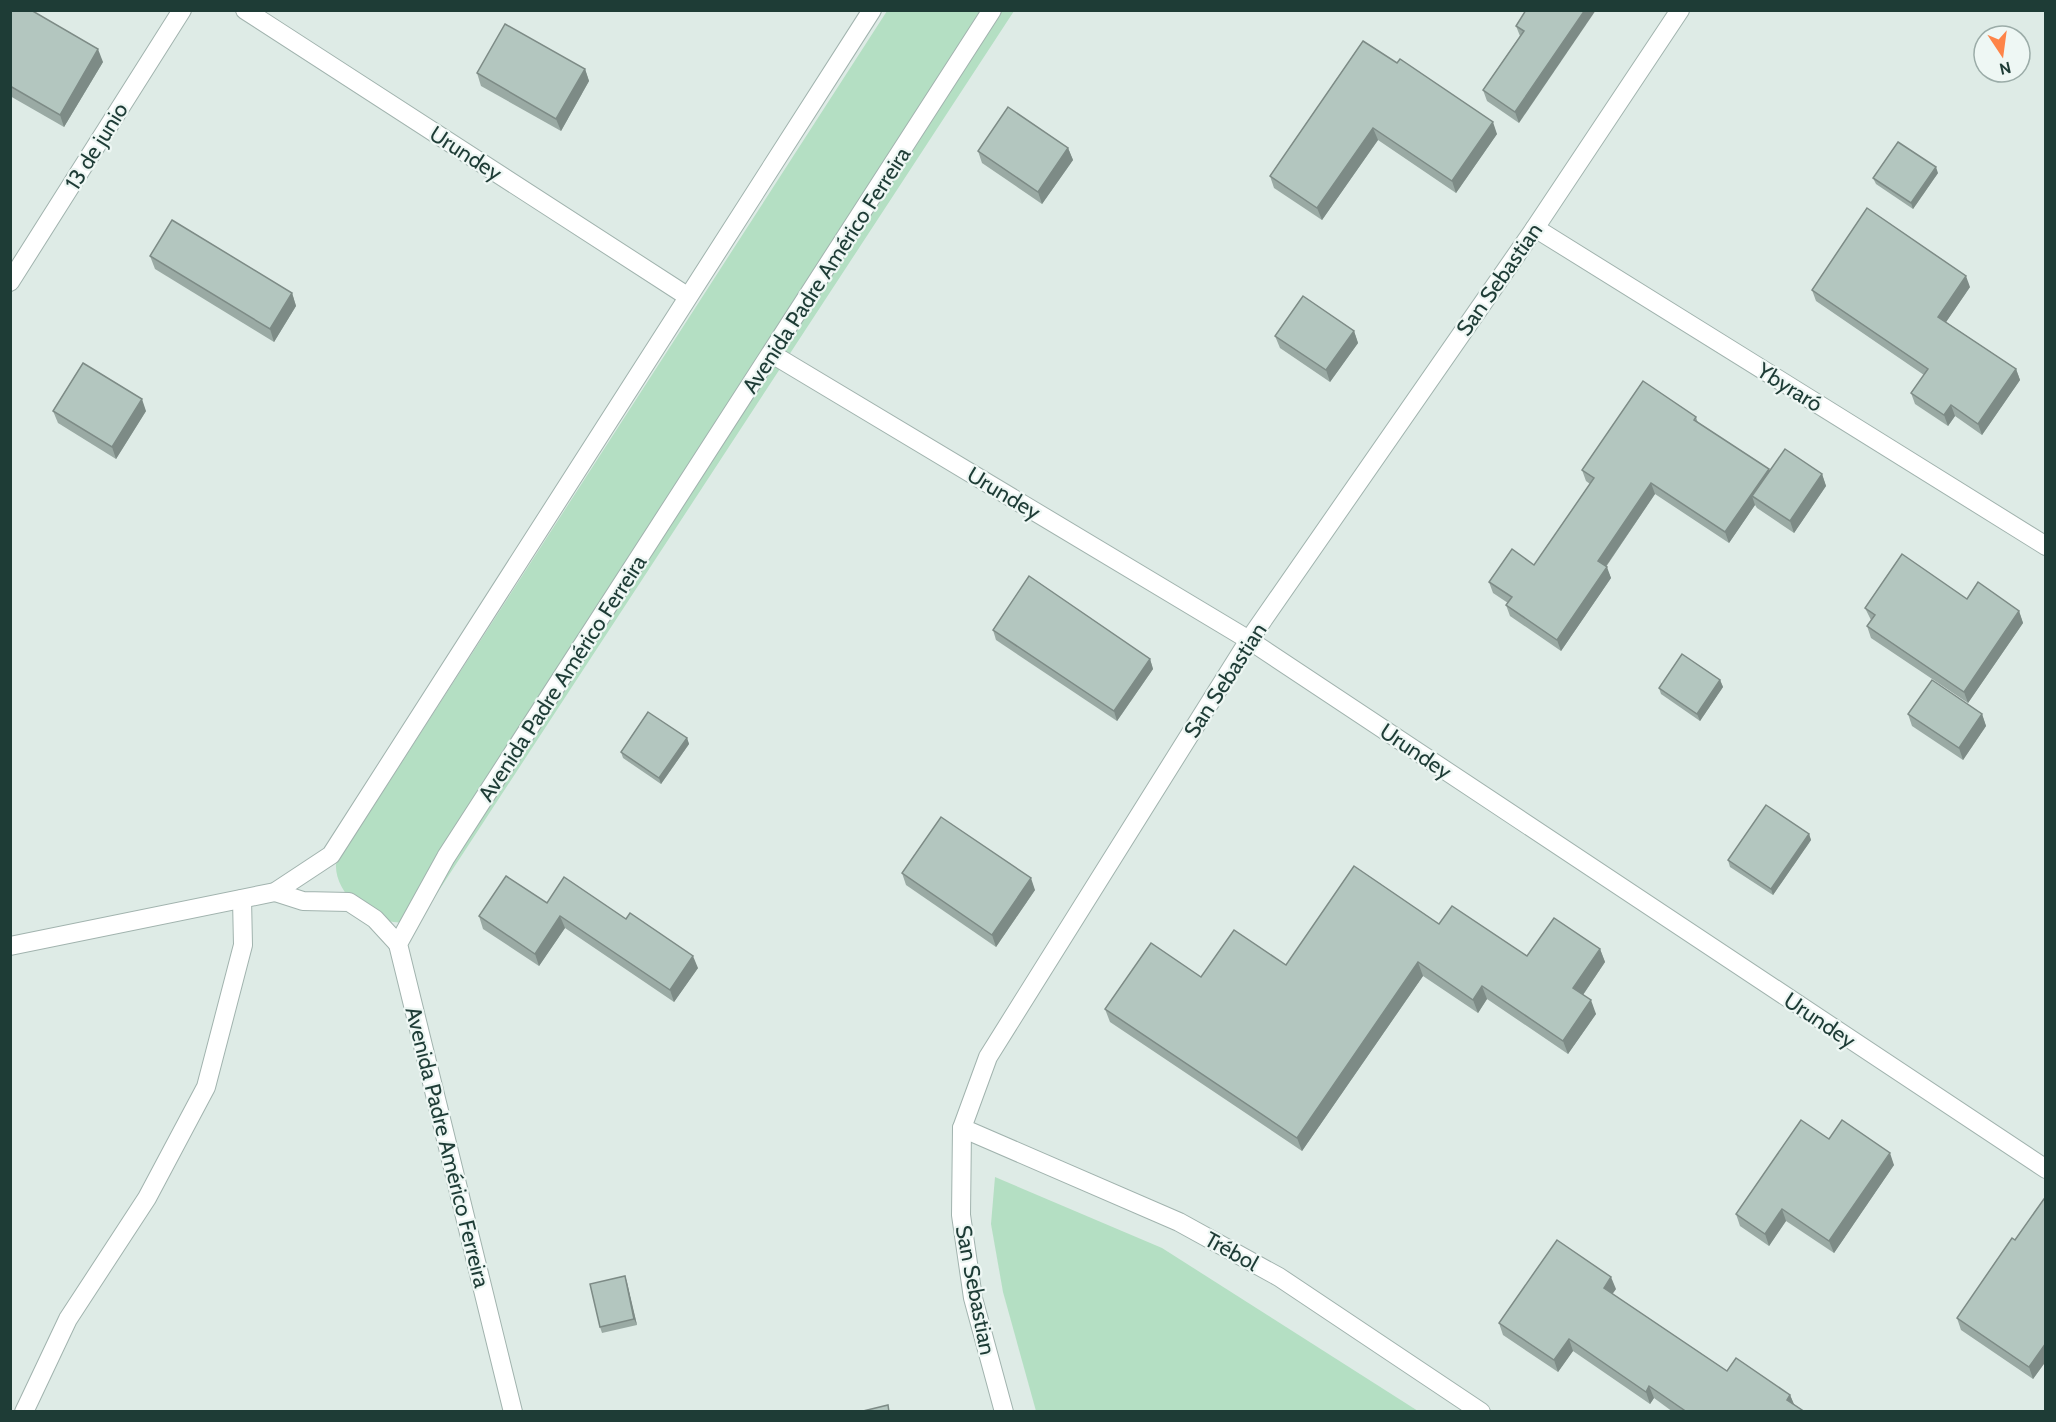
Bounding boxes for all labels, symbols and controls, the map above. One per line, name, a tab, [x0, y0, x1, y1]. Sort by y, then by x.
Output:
north arrow	[1972, 24, 2032, 84]
text: N	[1998, 58, 2013, 79]
street label: 13 de junio	[59, 98, 134, 195]
street label: Urundey	[424, 120, 507, 187]
street label: Avenida Padre Américo Ferreira	[737, 142, 917, 399]
street label: San Sebastian	[1451, 218, 1548, 341]
street label: Ybyraró	[1751, 356, 1827, 418]
street label: Urundey	[962, 461, 1045, 526]
street label: Avenida Padre Américo Ferreira	[473, 550, 653, 807]
street label: San Sebastian	[1178, 618, 1273, 743]
street label: Urundey	[1375, 718, 1457, 785]
street label: Urundey	[1779, 987, 1861, 1054]
street label: Avenida Padre Américo Ferreira	[400, 1004, 496, 1291]
street label: San Sebastian	[950, 1223, 1001, 1357]
street label: Trébol	[1200, 1226, 1264, 1278]

